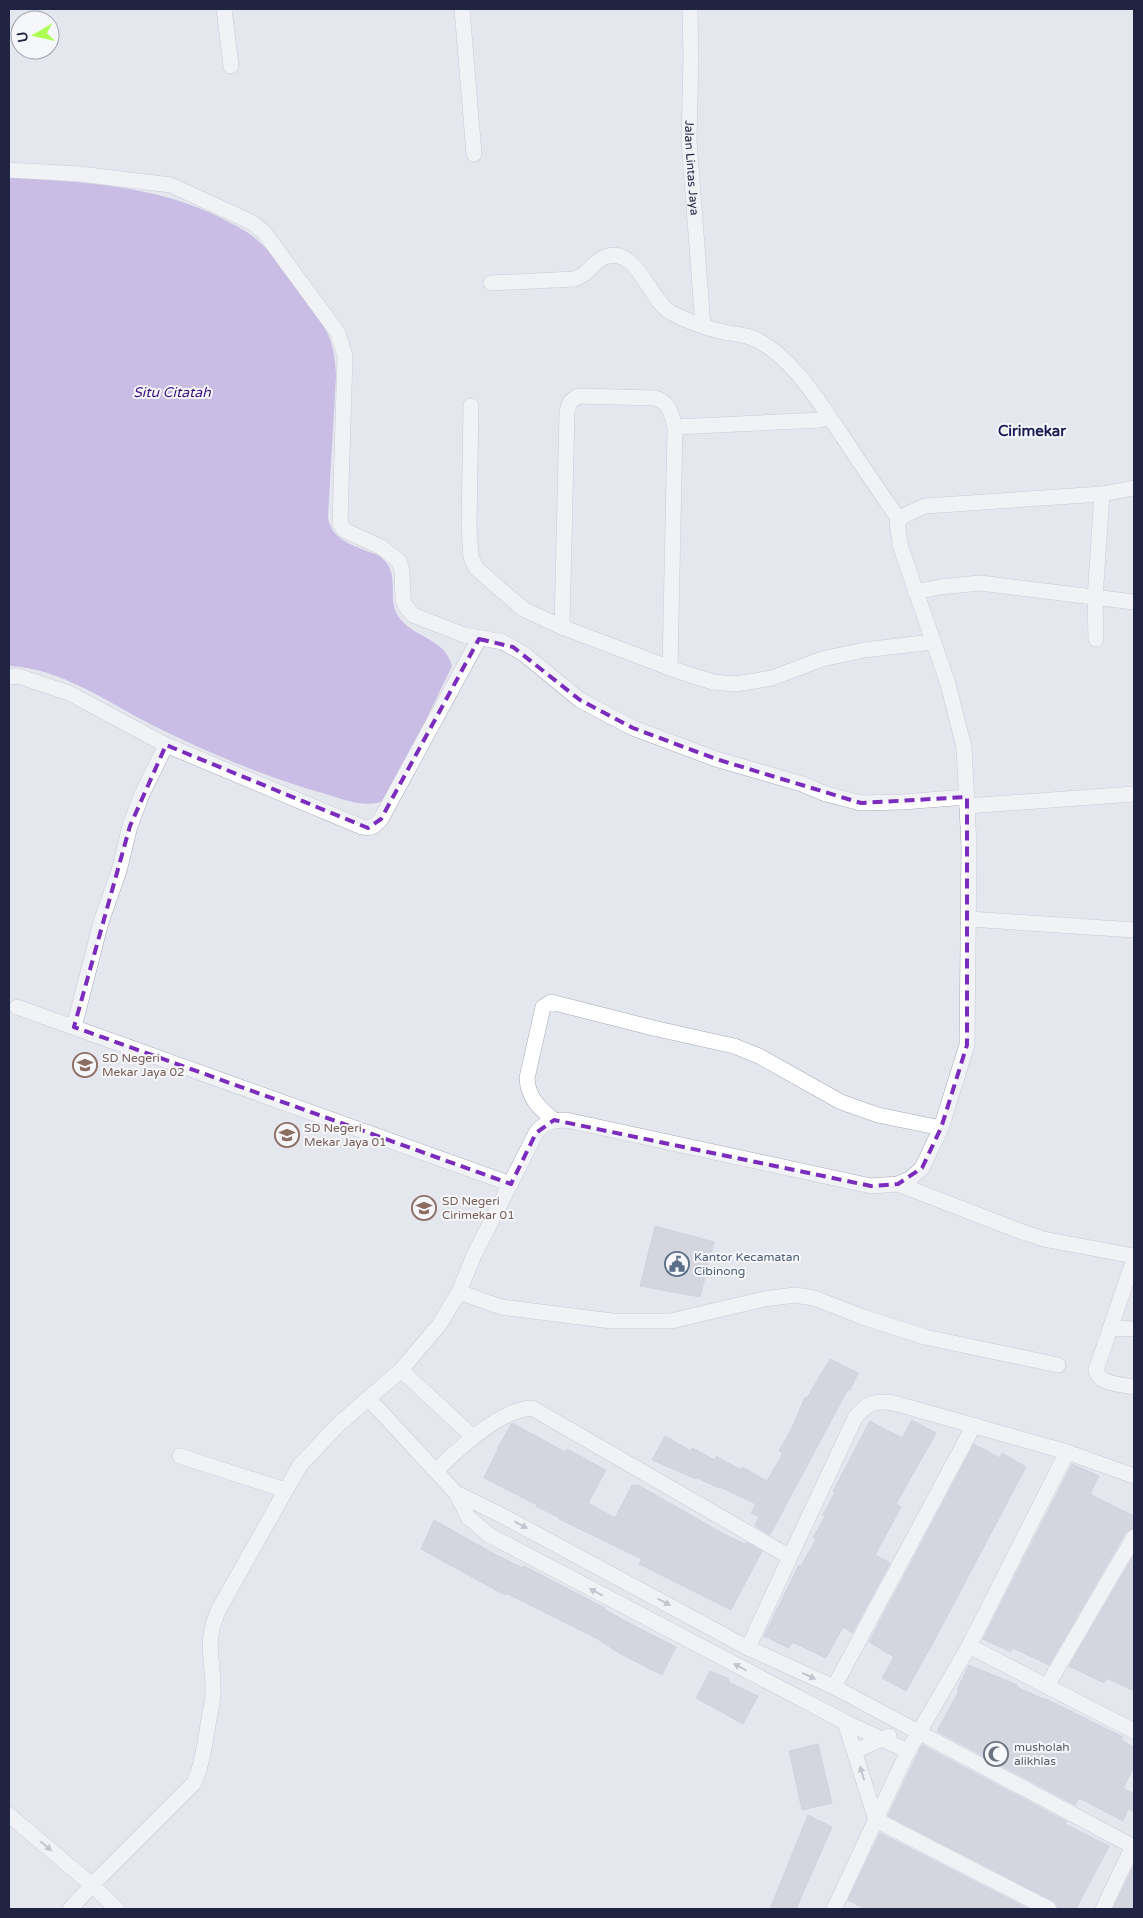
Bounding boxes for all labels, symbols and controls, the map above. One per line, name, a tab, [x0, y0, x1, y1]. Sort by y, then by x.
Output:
north arrow	[10, 10, 60, 60]
text: U	[13, 30, 32, 44]
street label: Jalan Lintas Jaya	[682, 120, 702, 216]
water label: Situ Citatah	[133, 384, 211, 401]
district label: Cirimekar	[998, 422, 1066, 440]
place label: SD Negeri Mekar Jaya 02	[102, 1051, 185, 1079]
school or university icon: SD Negeri Mekar Jaya 02	[72, 1052, 98, 1078]
place label: SD Negeri Mekar Jaya 01	[304, 1121, 387, 1149]
school or university icon: SD Negeri Mekar Jaya 01	[274, 1122, 300, 1148]
place label: SD Negeri Cirimekar 01	[442, 1194, 515, 1222]
school or university icon: SD Negeri Cirimekar 01	[411, 1195, 437, 1221]
place label: Kantor Kecamatan Cibinong	[694, 1250, 800, 1278]
public building icon: Kantor Kecamatan Cibinong	[664, 1251, 690, 1277]
one-way arrow	[514, 1521, 528, 1529]
one-way arrow	[589, 1588, 604, 1596]
one-way arrow	[657, 1598, 671, 1607]
one-way arrow	[733, 1663, 748, 1671]
one-way arrow	[802, 1672, 816, 1680]
place label: musholah alikhlas	[1014, 1740, 1070, 1768]
mosque icon: musholah alikhlas	[983, 1741, 1009, 1767]
one-way arrow	[857, 1766, 865, 1781]
one-way arrow	[40, 1841, 53, 1852]

